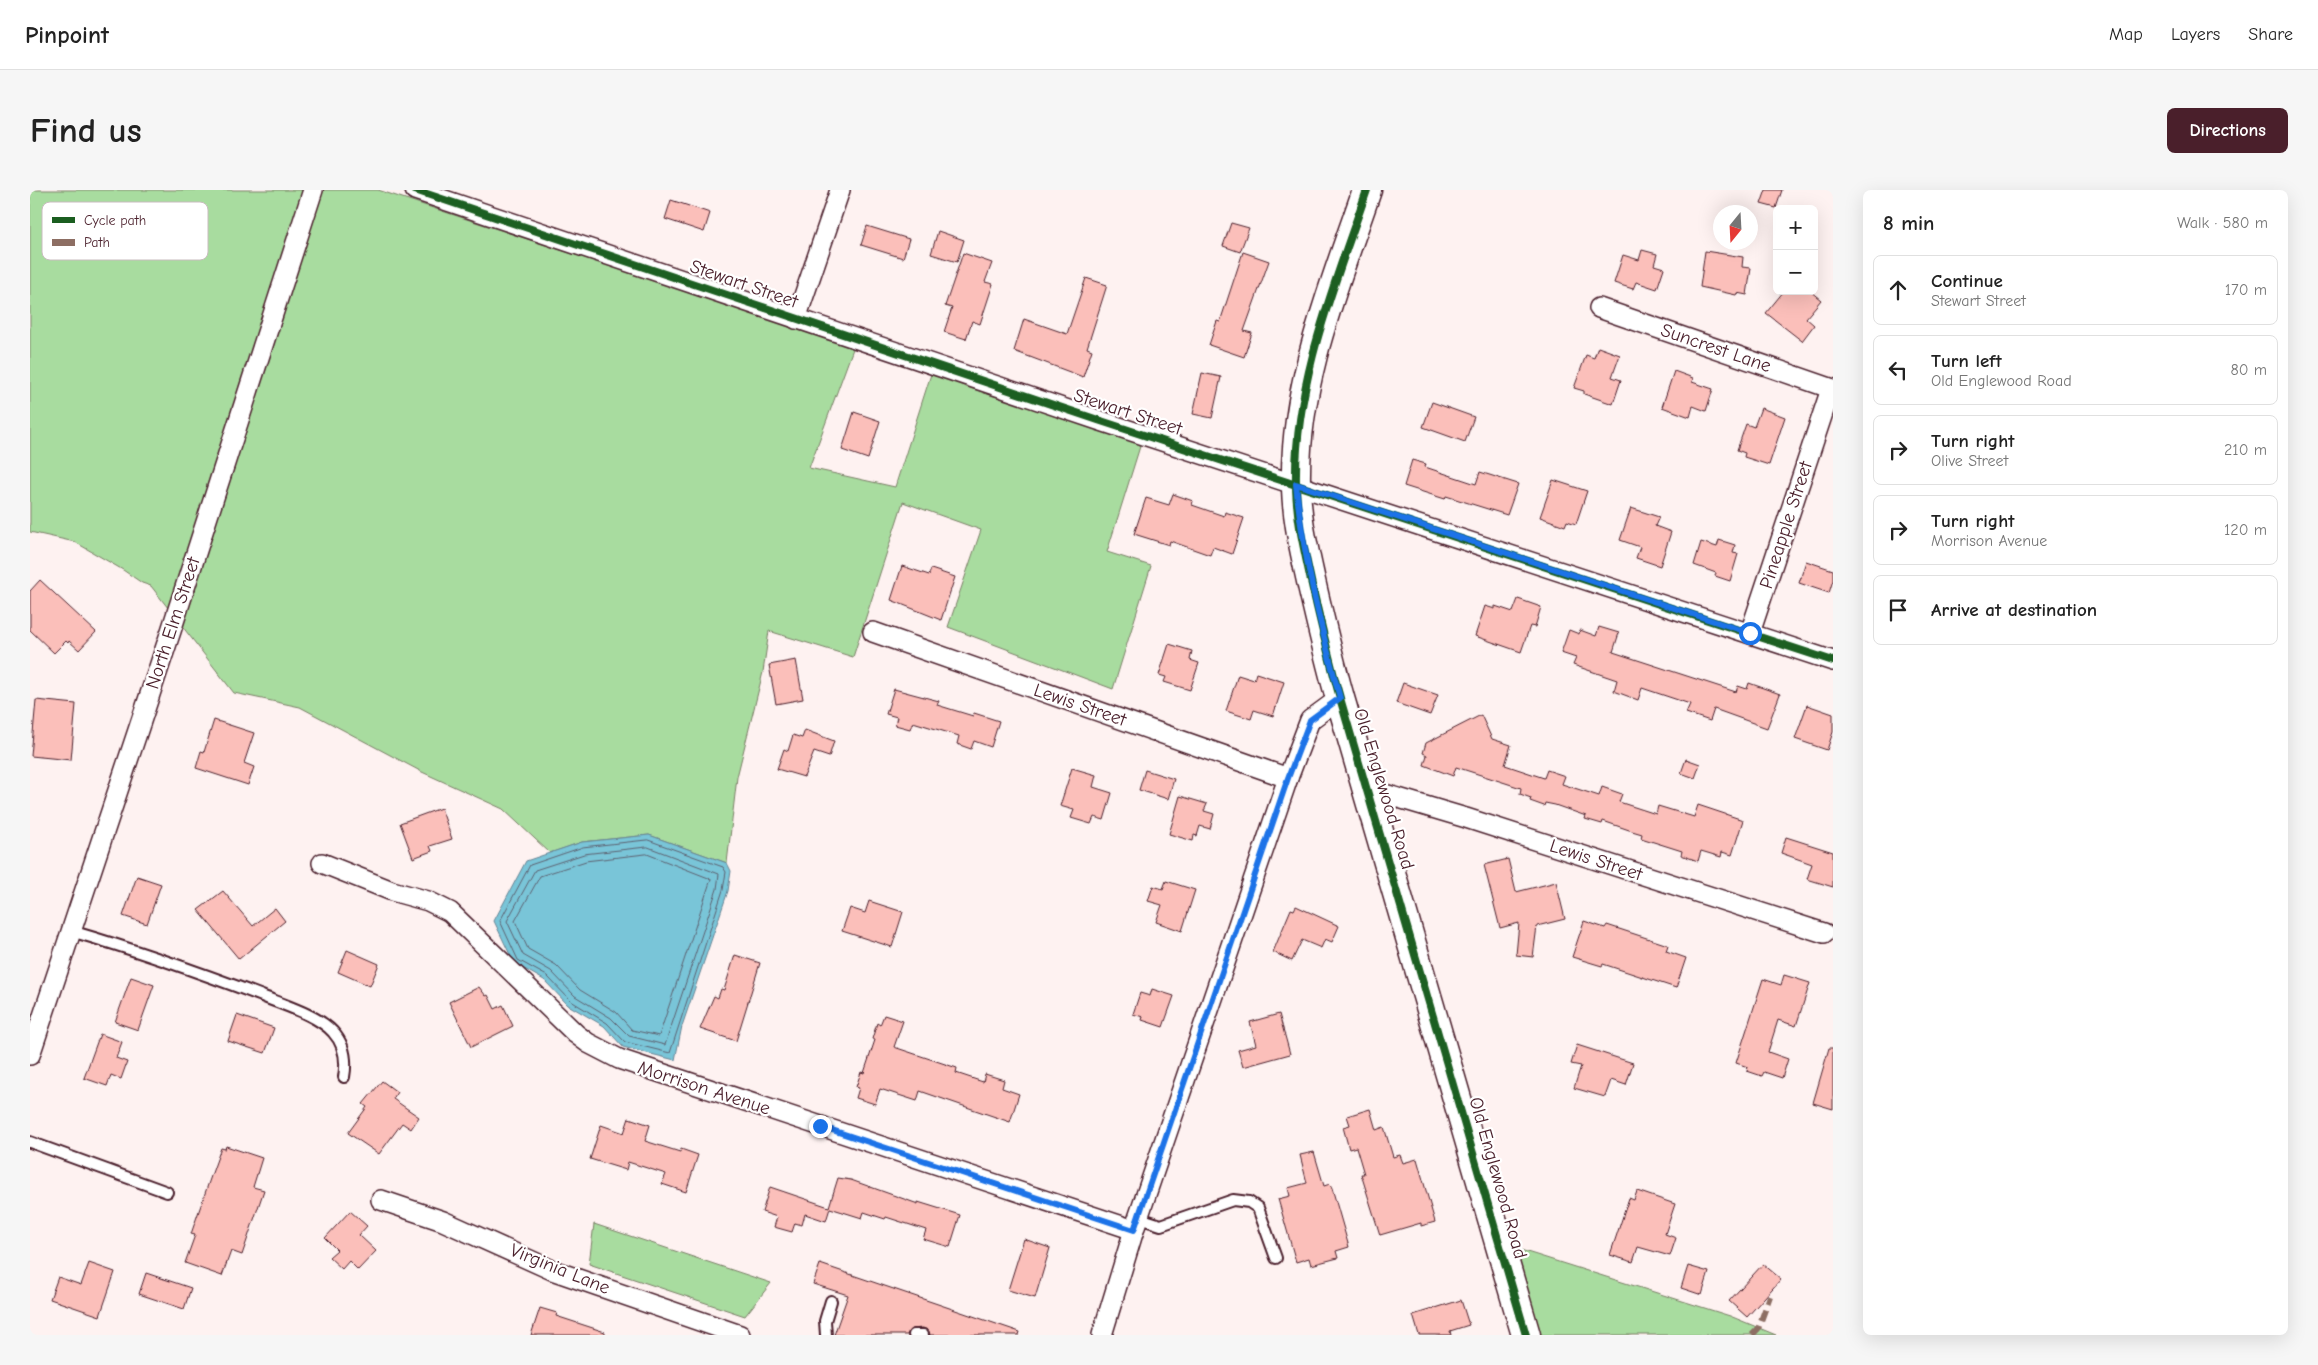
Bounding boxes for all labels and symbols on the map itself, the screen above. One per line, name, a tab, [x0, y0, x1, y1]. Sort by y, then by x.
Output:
legend	[42, 202, 208, 260]
north arrow	[1713, 205, 1758, 250]
text: Cycle path	[84, 212, 146, 229]
text: Path	[84, 234, 110, 251]
street label: Stewart Street	[687, 255, 801, 313]
street label: Suncrest Lane	[1658, 319, 1774, 377]
street label: Stewart Street	[1071, 384, 1185, 440]
street label: Pineapple Street	[1755, 458, 1817, 591]
street label: North Elm Street	[141, 554, 205, 692]
route start	[1739, 622, 1762, 645]
street label: Lewis Street	[1031, 679, 1130, 731]
street label: Old Englewood Road	[1349, 706, 1419, 872]
street label: Lewis Street	[1547, 835, 1646, 885]
street label: Morrison Avenue	[635, 1056, 773, 1120]
street label: Old Englewood Road	[1464, 1095, 1532, 1261]
route end	[809, 1115, 832, 1138]
street label: Virginia Lane	[507, 1239, 613, 1299]

